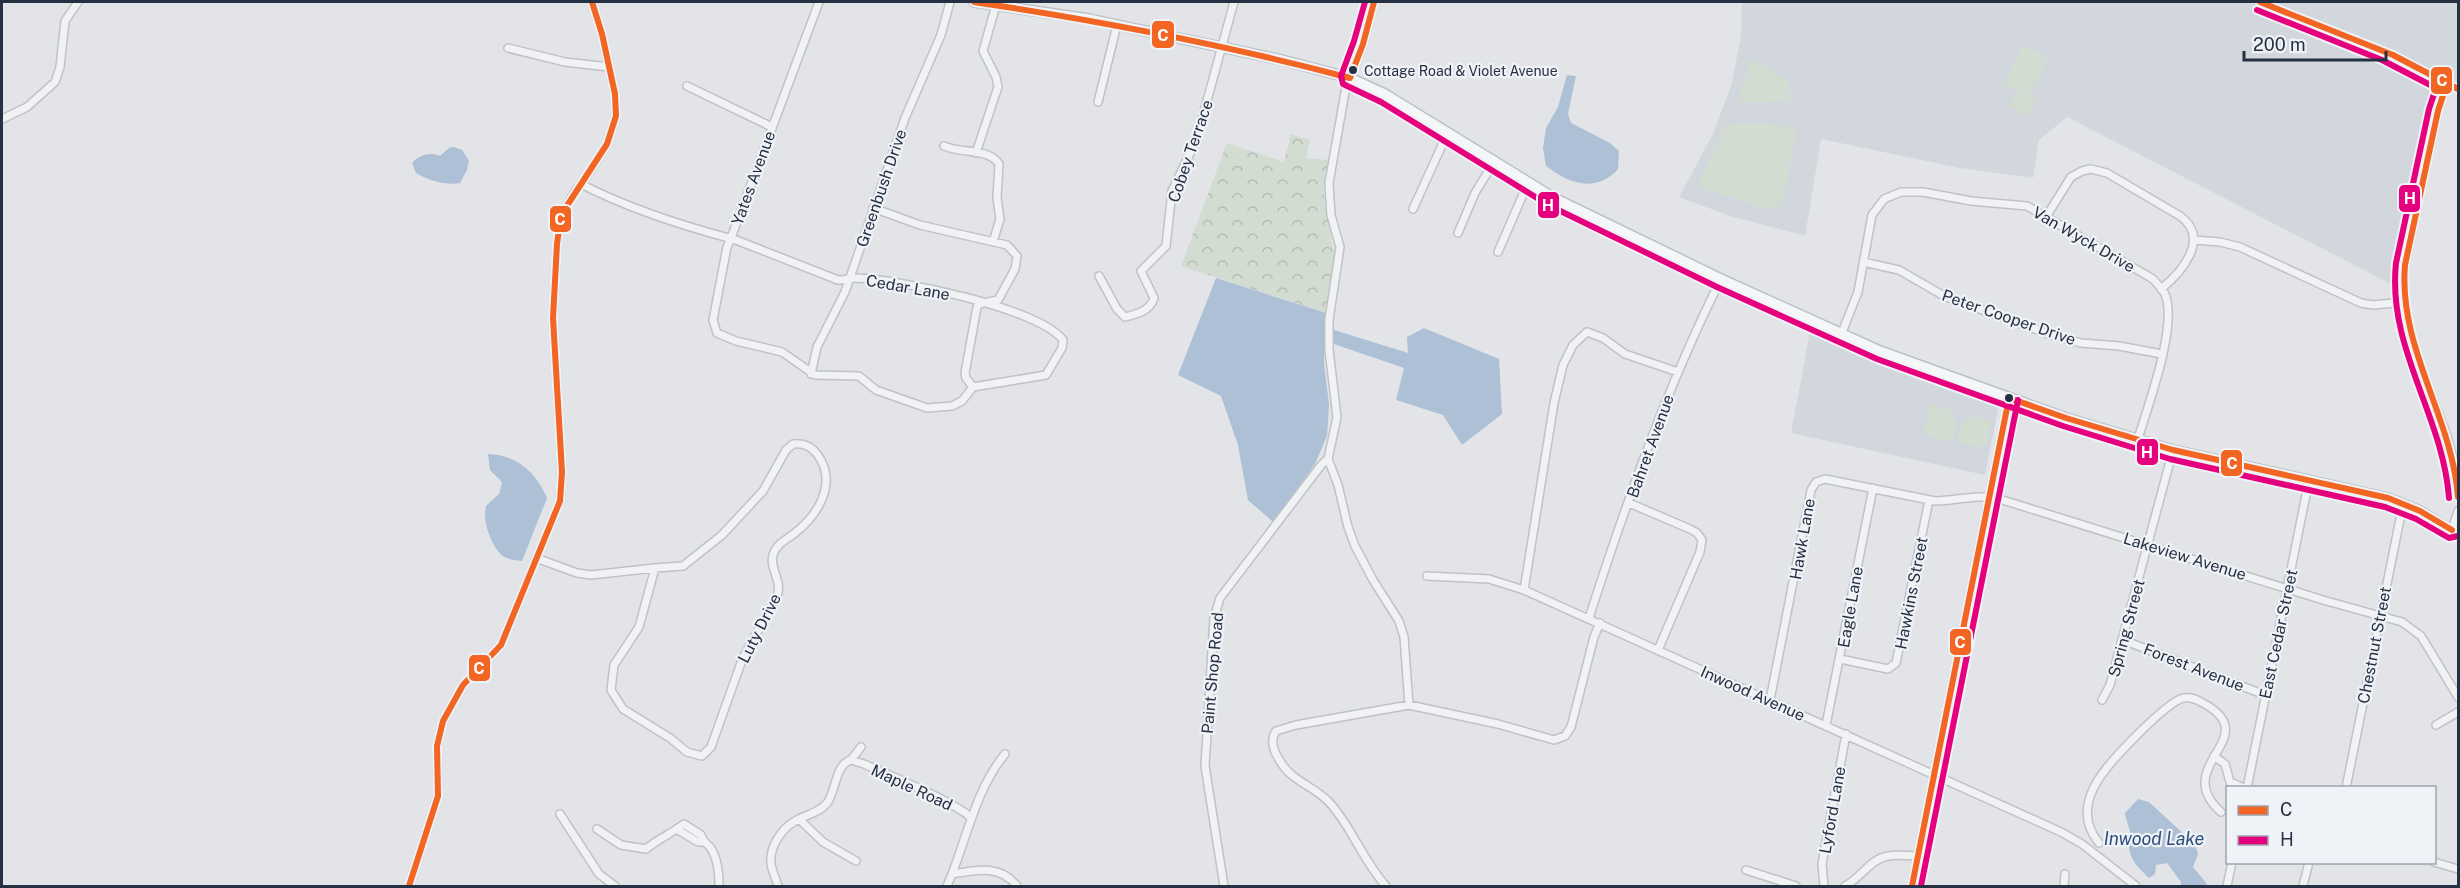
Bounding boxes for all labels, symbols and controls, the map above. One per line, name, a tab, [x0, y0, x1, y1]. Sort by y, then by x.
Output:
line badge: C	[1151, 20, 1175, 49]
scale bar	[2244, 24, 2386, 62]
text: C	[1157, 26, 1169, 45]
text: 200 m	[2253, 34, 2306, 55]
place label: Cottage Road & Violet Avenue	[1364, 63, 1558, 79]
marker: Cottage Road & Violet Avenue	[1347, 64, 1359, 76]
line badge: C	[2430, 66, 2453, 95]
text: C	[2436, 71, 2448, 90]
street label: Cobey Terrace	[1164, 97, 1217, 205]
street label: Greenbush Drive	[852, 127, 911, 250]
street label: Yates Avenue	[728, 128, 779, 228]
line badge: H	[2398, 184, 2421, 213]
text: H	[2404, 189, 2416, 208]
line badge: H	[1537, 191, 1560, 219]
text: H	[1542, 196, 1554, 215]
street label: Van Wyck Drive	[2029, 202, 2138, 276]
line badge: C	[549, 205, 572, 233]
text: C	[554, 210, 566, 229]
street label: Cedar Lane	[865, 271, 951, 304]
street label: Peter Cooper Drive	[1940, 286, 2078, 349]
street label: Bahret Avenue	[1623, 392, 1678, 500]
unlabelled marker	[2003, 392, 2015, 404]
line badge: H	[2136, 438, 2159, 466]
text: H	[2141, 443, 2153, 462]
line badge: C	[2220, 449, 2243, 477]
text: C	[2226, 454, 2238, 473]
street label: Hawk Lane	[1786, 497, 1819, 581]
street label: Lakeview Avenue	[2121, 529, 2249, 584]
street label: Hawkins Street	[1891, 535, 1932, 651]
street label: Eagle Lane	[1834, 565, 1867, 649]
street label: East Cedar Street	[2255, 568, 2301, 701]
street label: Spring Street	[2104, 577, 2149, 679]
street label: Chestnut Street	[2354, 585, 2395, 705]
street label: Luty Drive	[734, 590, 785, 666]
street label: Paint Shop Road	[1198, 611, 1227, 735]
line badge: C	[1949, 628, 1972, 656]
text: C	[1954, 633, 1966, 652]
street label: Forest Avenue	[2141, 640, 2247, 695]
line badge: C	[468, 654, 491, 682]
text: C	[473, 659, 485, 678]
street label: Inwood Avenue	[1698, 662, 1808, 725]
street label: Maple Road	[868, 760, 956, 815]
street label: Lyford Lane	[1815, 765, 1850, 855]
legend	[2226, 786, 2436, 864]
text: C	[2280, 799, 2292, 820]
water label: Inwood Lake	[2104, 828, 2205, 849]
text: H	[2280, 829, 2294, 850]

